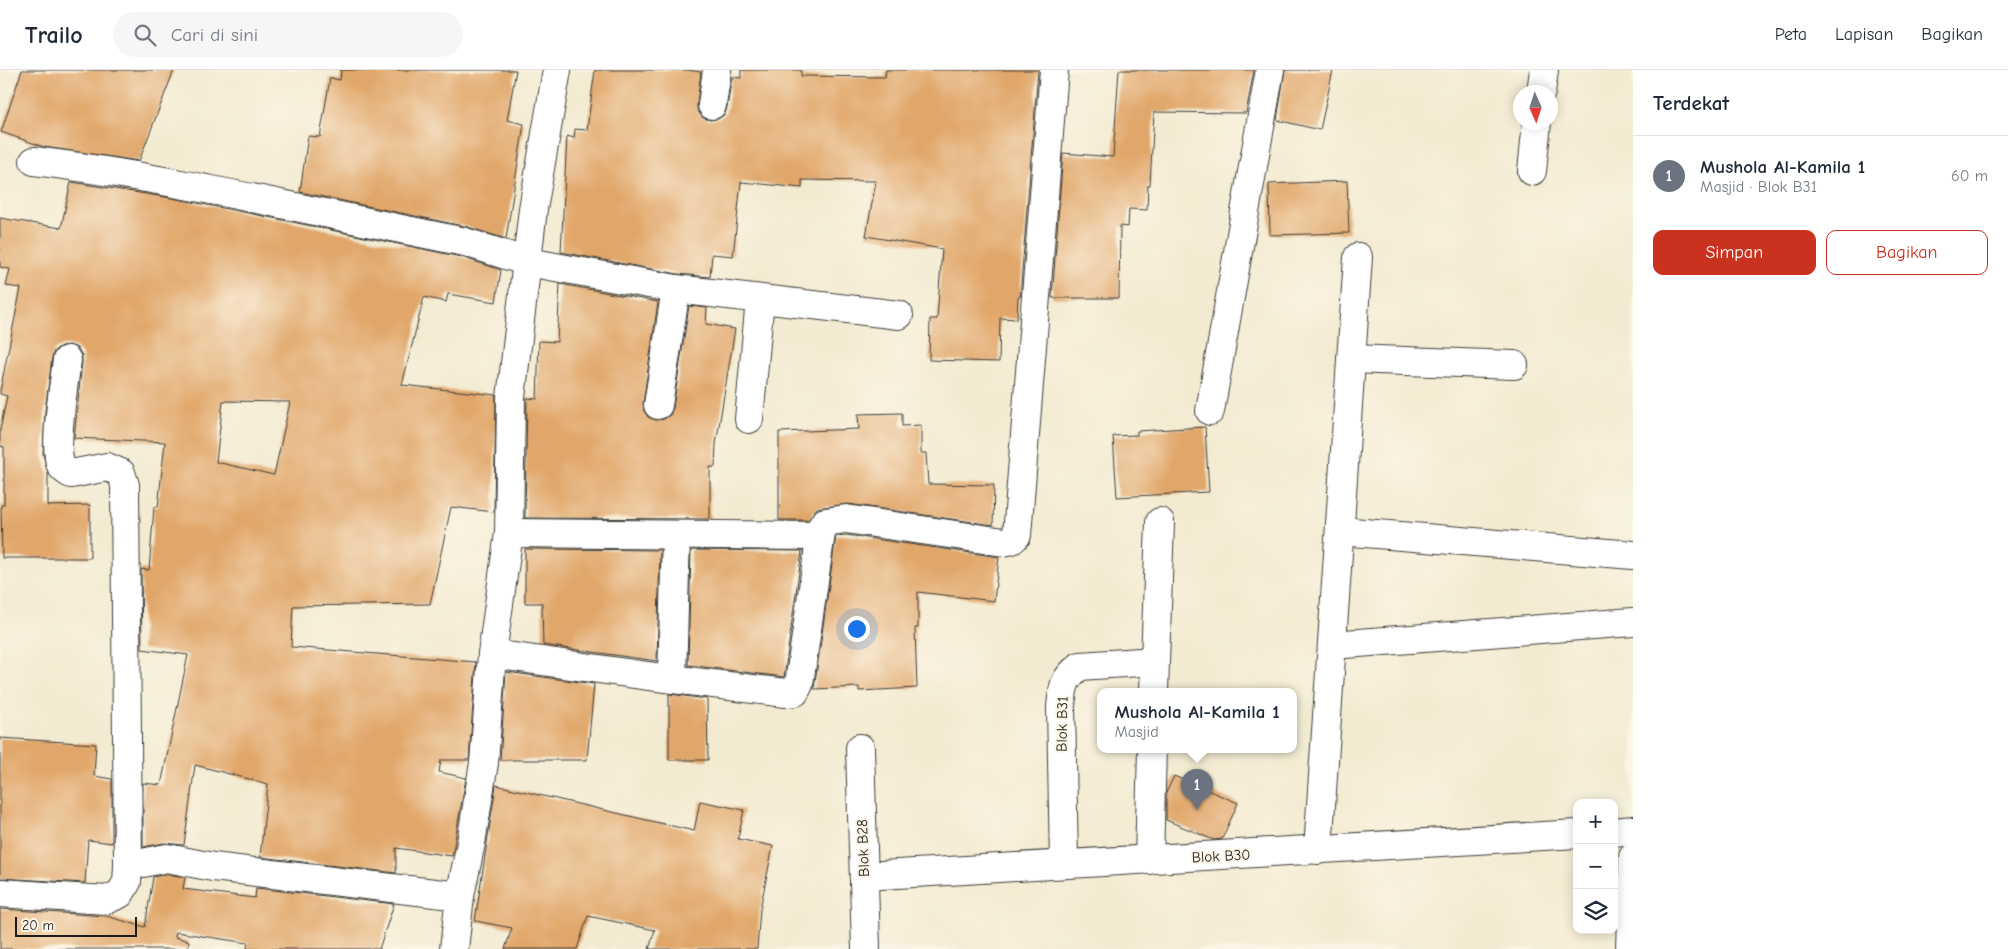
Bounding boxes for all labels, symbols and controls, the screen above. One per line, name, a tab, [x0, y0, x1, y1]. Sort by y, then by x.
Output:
search box	[113, 12, 463, 57]
text: Trailo	[25, 21, 83, 49]
icon: search	[131, 21, 159, 49]
text: Cari di sini	[171, 24, 258, 46]
text: Peta	[1775, 24, 1807, 45]
text: Lapisan	[1835, 24, 1893, 45]
text: Bagikan	[1921, 24, 1983, 45]
north arrow	[1513, 85, 1558, 130]
text: Terdekat	[1653, 91, 1729, 115]
text: Mushola Al-Kamila 1	[1700, 156, 1865, 178]
text: 1	[1666, 167, 1672, 185]
text: 60 m	[1951, 167, 1988, 185]
text: Masjid · Blok B31	[1700, 178, 1817, 196]
button: Simpan	[1653, 230, 1816, 275]
button: Bagikan	[1826, 230, 1988, 275]
your location	[844, 616, 870, 642]
popup	[1097, 688, 1297, 753]
street label: Blok B31	[1053, 696, 1071, 752]
text: Mushola Al-Kamila 1	[1114, 701, 1280, 723]
text: Masjid	[1114, 723, 1159, 741]
pin: 1	[1181, 769, 1213, 810]
map controls	[1573, 799, 1618, 934]
button: +	[1573, 799, 1618, 844]
street label: Blok B28	[853, 819, 873, 877]
button: −	[1573, 844, 1618, 889]
street label: Blok B30	[1191, 845, 1251, 867]
button: layers	[1573, 889, 1618, 934]
scale bar	[15, 914, 138, 937]
text: 20 m	[22, 917, 54, 934]

